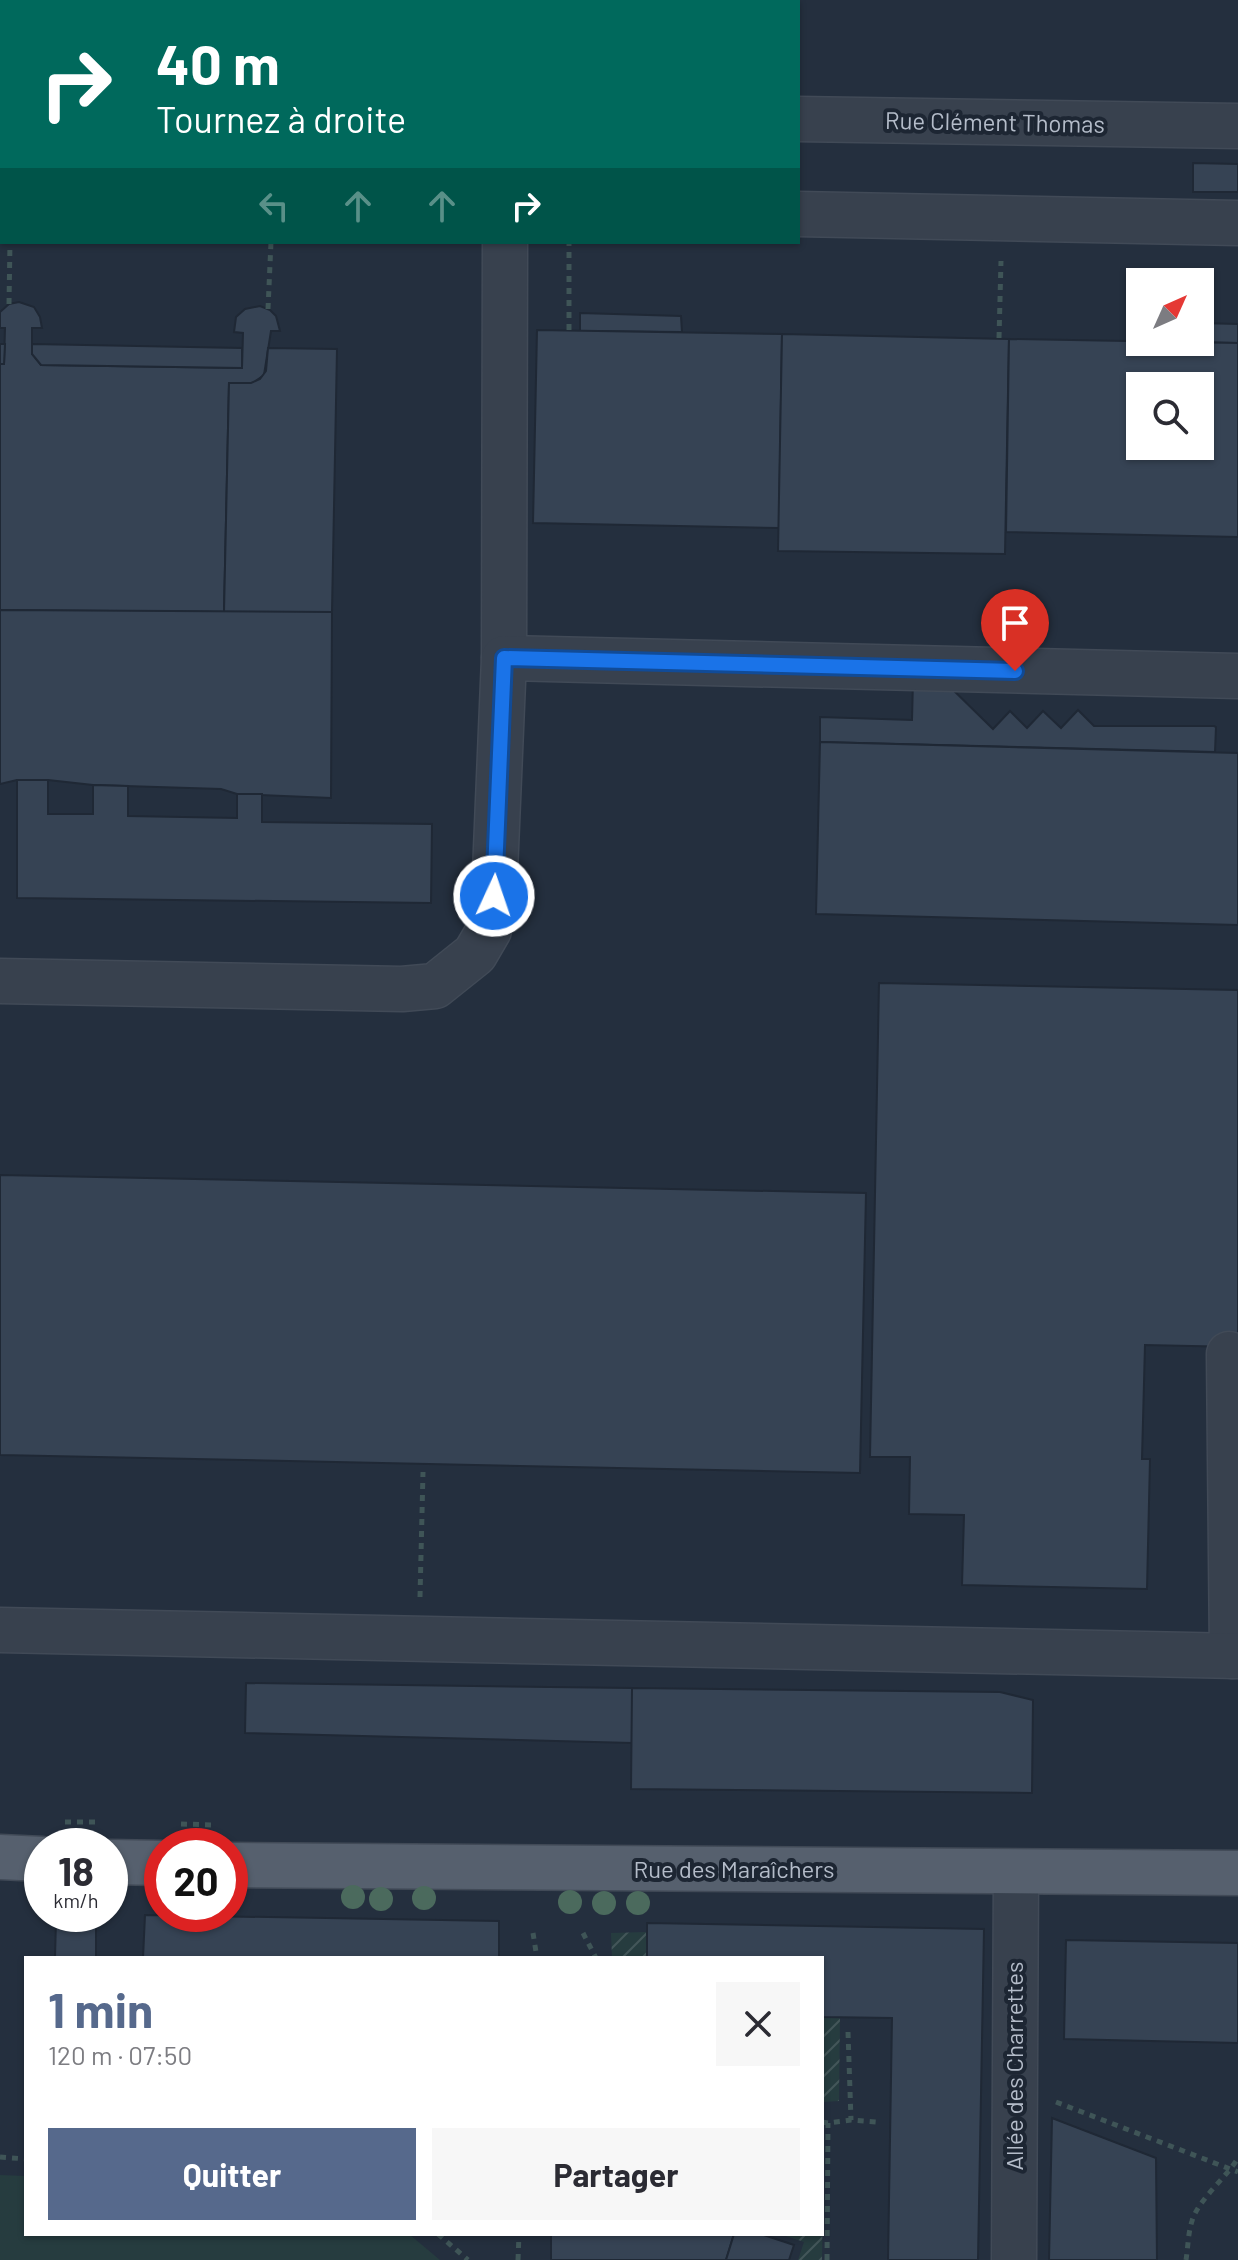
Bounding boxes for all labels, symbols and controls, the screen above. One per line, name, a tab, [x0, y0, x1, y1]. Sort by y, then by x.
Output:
text: 40 m	[156, 29, 280, 96]
icon: right	[24, 32, 128, 136]
text: Tournez à droite	[156, 97, 406, 140]
street label: Rue Clément Thomas	[885, 105, 1105, 138]
icon: left	[252, 184, 296, 228]
icon: ahead	[336, 184, 380, 228]
icon: ahead	[420, 184, 464, 228]
icon: right	[504, 184, 548, 228]
north arrow	[1126, 268, 1214, 356]
map controls	[1126, 268, 1214, 460]
button: search	[1126, 372, 1214, 460]
pin	[981, 589, 1049, 671]
icon: arrive	[993, 601, 1037, 645]
position arrow	[452, 854, 536, 938]
speed limit sign: 20	[144, 1828, 248, 1932]
text: 18	[58, 1846, 94, 1894]
street label: Rue des Maraîchers	[634, 1854, 834, 1883]
text: km/h	[53, 1888, 99, 1912]
street label: Allée des Charrettes	[999, 1962, 1028, 2171]
text: 1 min	[48, 1980, 153, 2038]
button: close	[716, 1982, 800, 2066]
text: 120 m · 07:50	[48, 2039, 192, 2070]
button: Quitter	[48, 2128, 416, 2220]
button: Partager	[432, 2128, 800, 2220]

